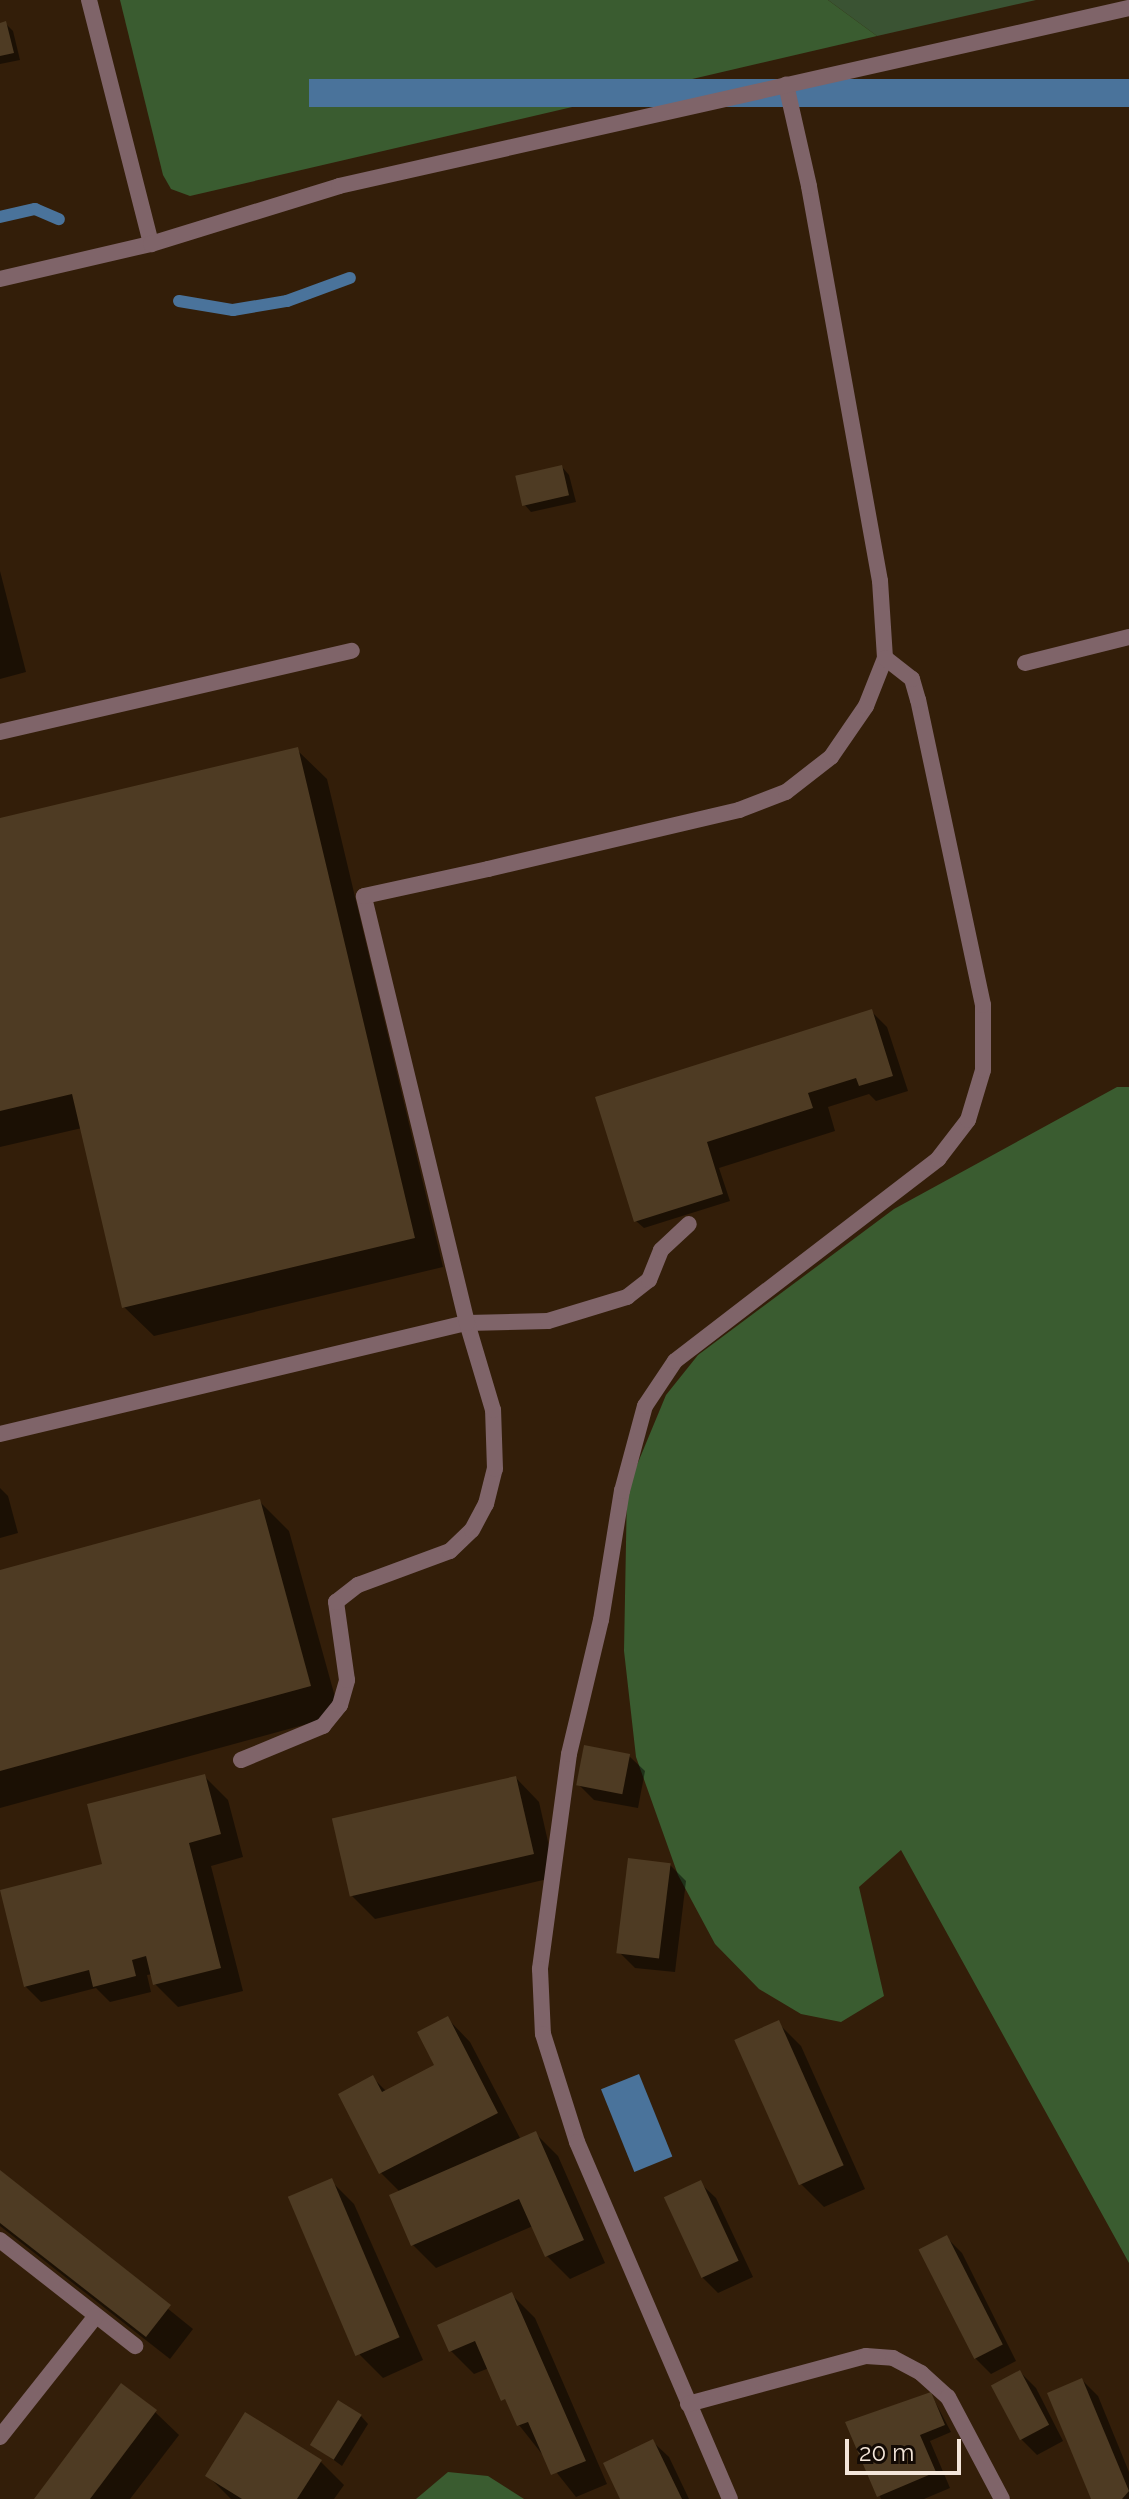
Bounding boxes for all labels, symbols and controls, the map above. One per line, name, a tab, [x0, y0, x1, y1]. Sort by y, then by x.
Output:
scale bar	[849, 2423, 965, 2473]
text: 20 m	[859, 2438, 914, 2467]

